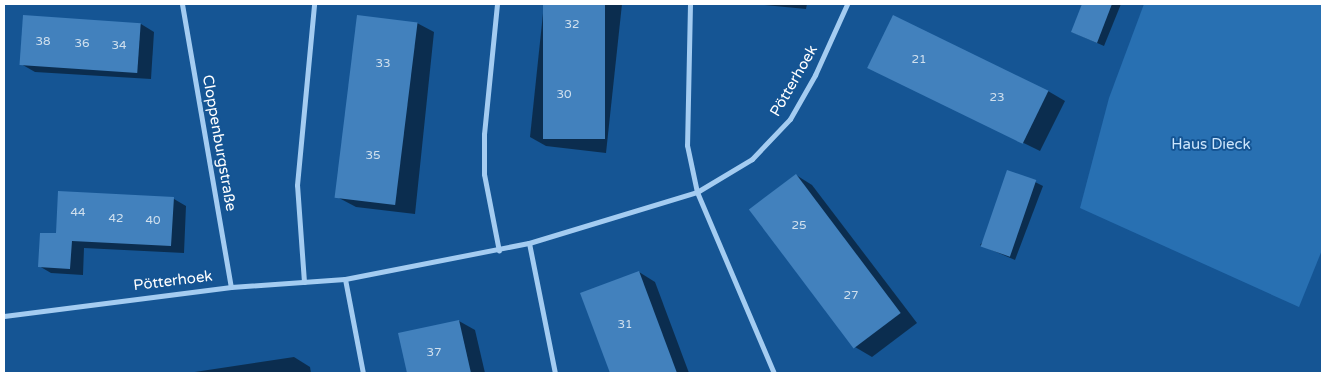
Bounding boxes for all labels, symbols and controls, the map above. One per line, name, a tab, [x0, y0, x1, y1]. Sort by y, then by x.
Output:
house number: 32	[564, 18, 580, 32]
house number: 38	[35, 35, 51, 49]
house number: 36	[74, 37, 90, 51]
house number: 34	[111, 39, 127, 53]
street label: Pötterhoek	[766, 42, 822, 120]
house number: 21	[911, 53, 927, 67]
house number: 33	[375, 57, 391, 71]
street label: Cloppenburgstraße	[198, 73, 240, 213]
house number: 30	[556, 88, 572, 102]
house number: 23	[989, 91, 1005, 105]
park label: Haus Dieck	[1171, 136, 1251, 154]
house number: 35	[365, 149, 381, 163]
house number: 44	[70, 206, 86, 220]
house number: 42	[108, 212, 124, 226]
house number: 40	[145, 214, 161, 228]
house number: 25	[791, 219, 807, 233]
street label: Pötterhoek	[132, 267, 214, 295]
house number: 27	[843, 289, 859, 303]
house number: 31	[617, 318, 633, 332]
house number: 37	[426, 346, 442, 360]

